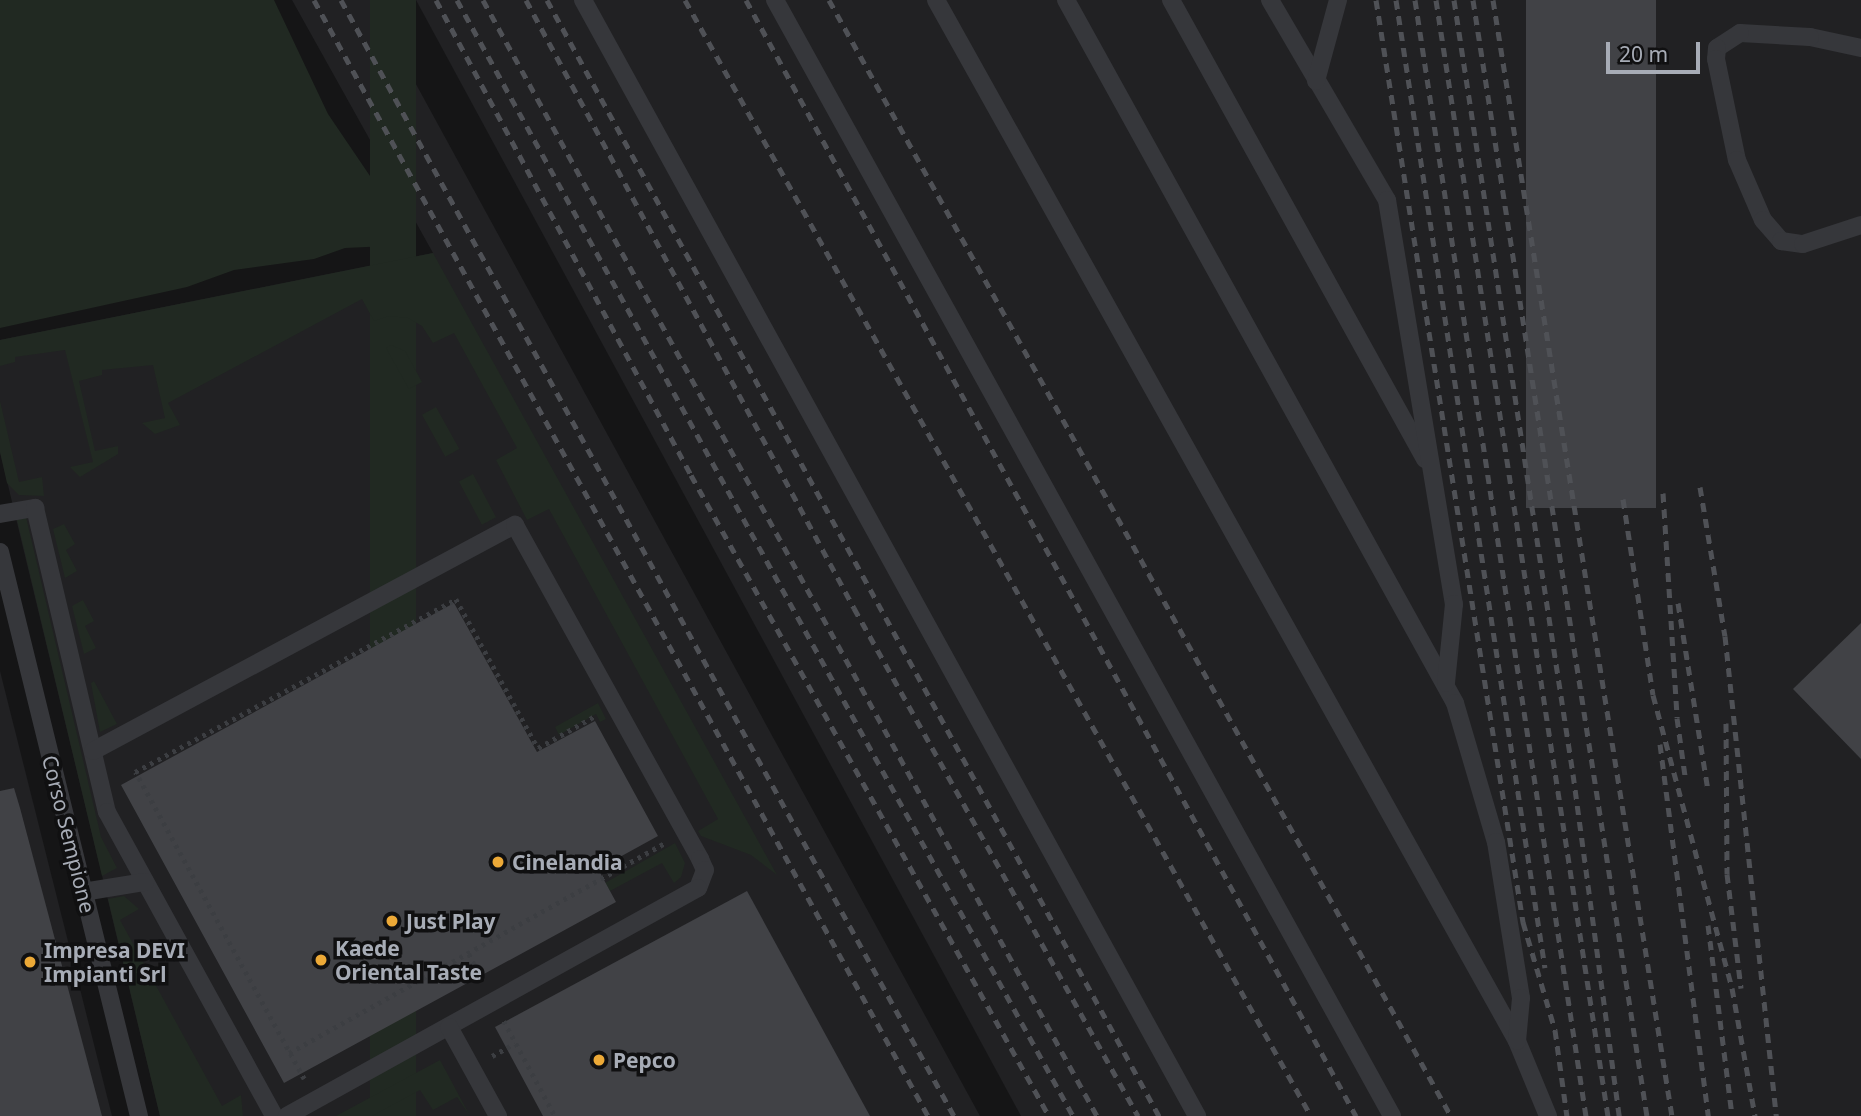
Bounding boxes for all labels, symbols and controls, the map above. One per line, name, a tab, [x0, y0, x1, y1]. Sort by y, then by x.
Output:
scale bar	[1609, 28, 1703, 72]
text: 20 m	[1619, 40, 1668, 68]
street label: Corso Sempione	[37, 752, 101, 916]
place label: Cinelandia	[512, 849, 623, 875]
marker: Cinelandia	[490, 854, 506, 870]
place label: Just Play	[406, 908, 496, 934]
marker: Just Play	[384, 913, 400, 929]
place label: Kaede Oriental Taste	[335, 935, 482, 985]
place label: Impresa DEVI Impianti Srl	[44, 937, 185, 987]
marker: Kaede Oriental Taste	[313, 952, 329, 968]
marker: Impresa DEVI Impianti Srl	[22, 954, 38, 970]
place label: Pepco	[613, 1047, 676, 1073]
marker: Pepco	[591, 1052, 607, 1068]

